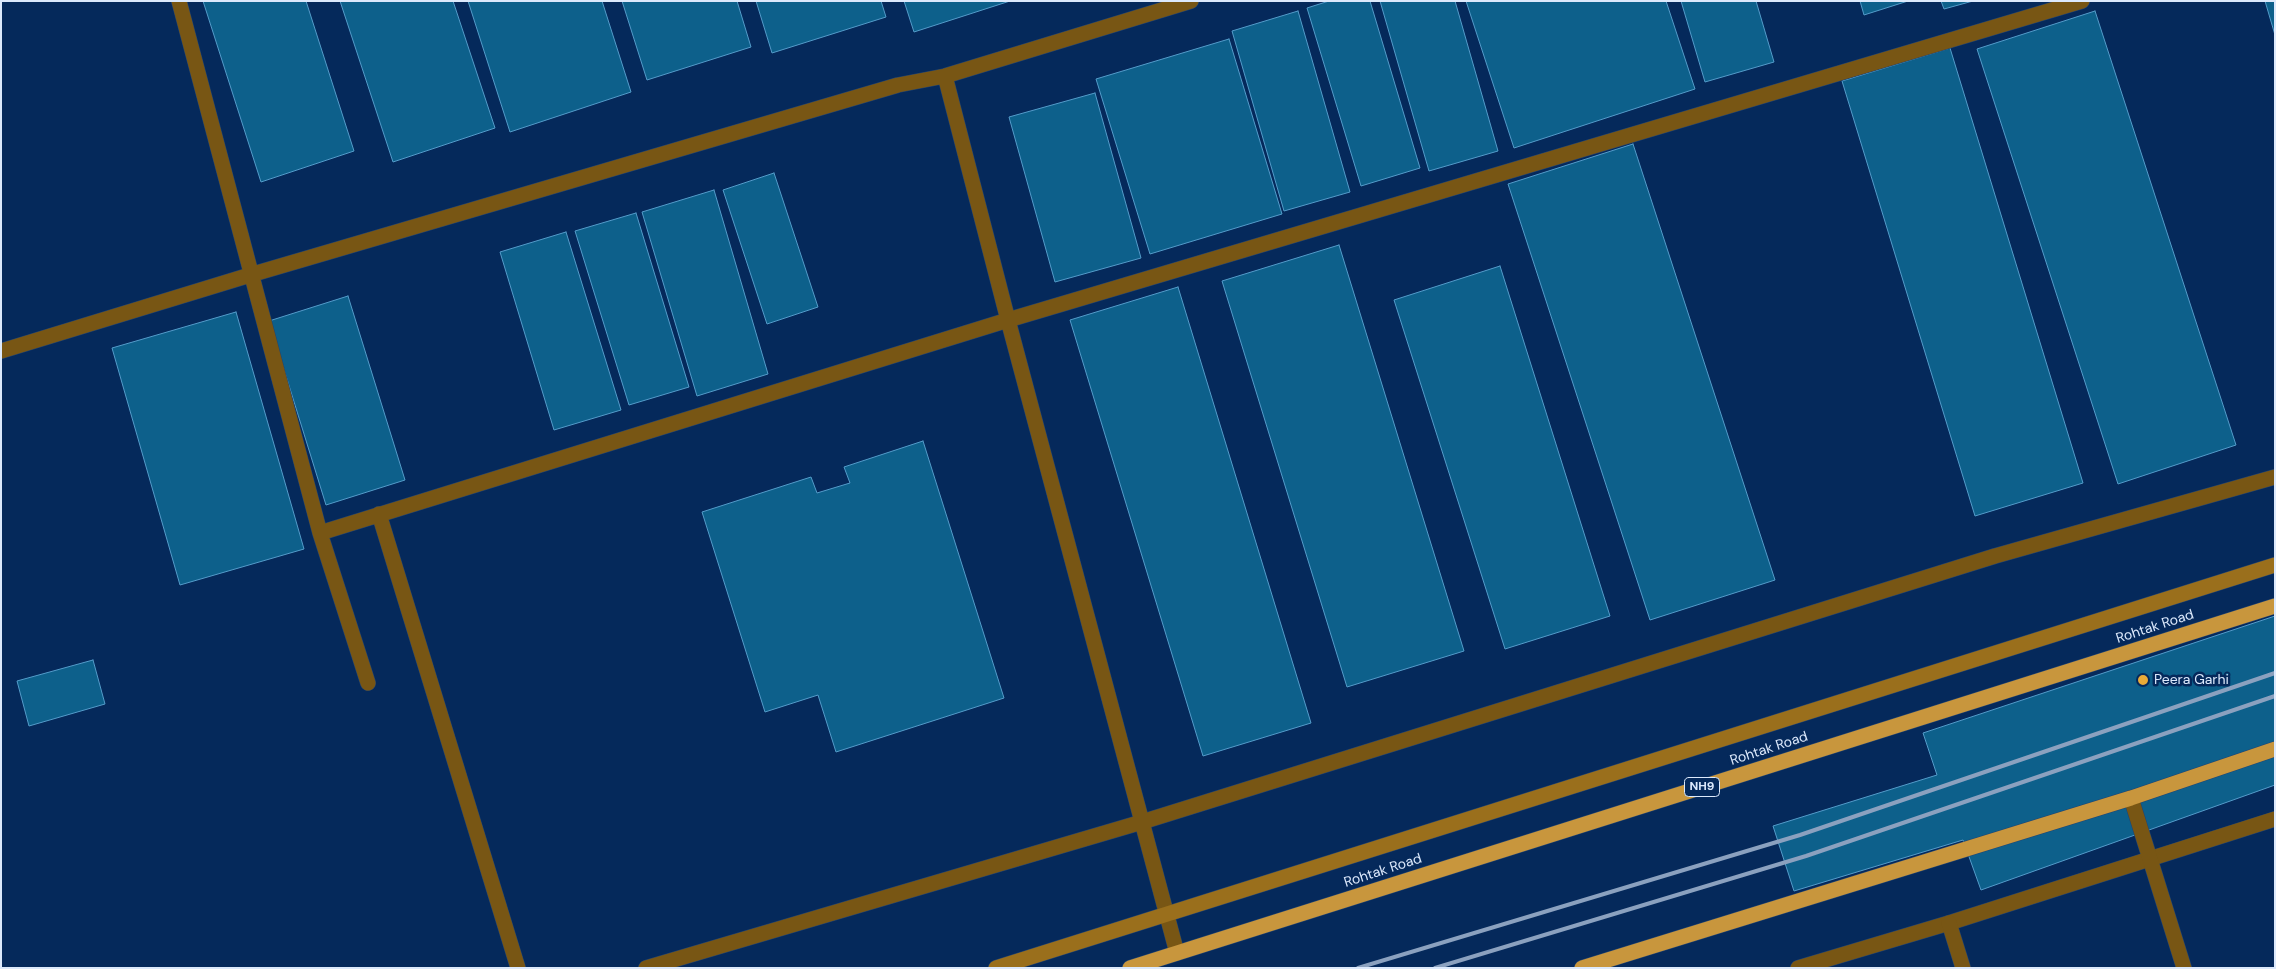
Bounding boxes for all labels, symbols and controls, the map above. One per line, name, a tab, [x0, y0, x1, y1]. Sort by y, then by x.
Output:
street label: Rohtak Road	[2114, 607, 2196, 647]
place label: Peera Garhi	[2154, 672, 2229, 688]
marker: Peera Garhi	[2136, 673, 2150, 687]
street label: Rohtak Road	[1728, 729, 1810, 769]
road number: NH9	[1684, 778, 1720, 796]
street label: Rohtak Road	[1342, 851, 1424, 891]

